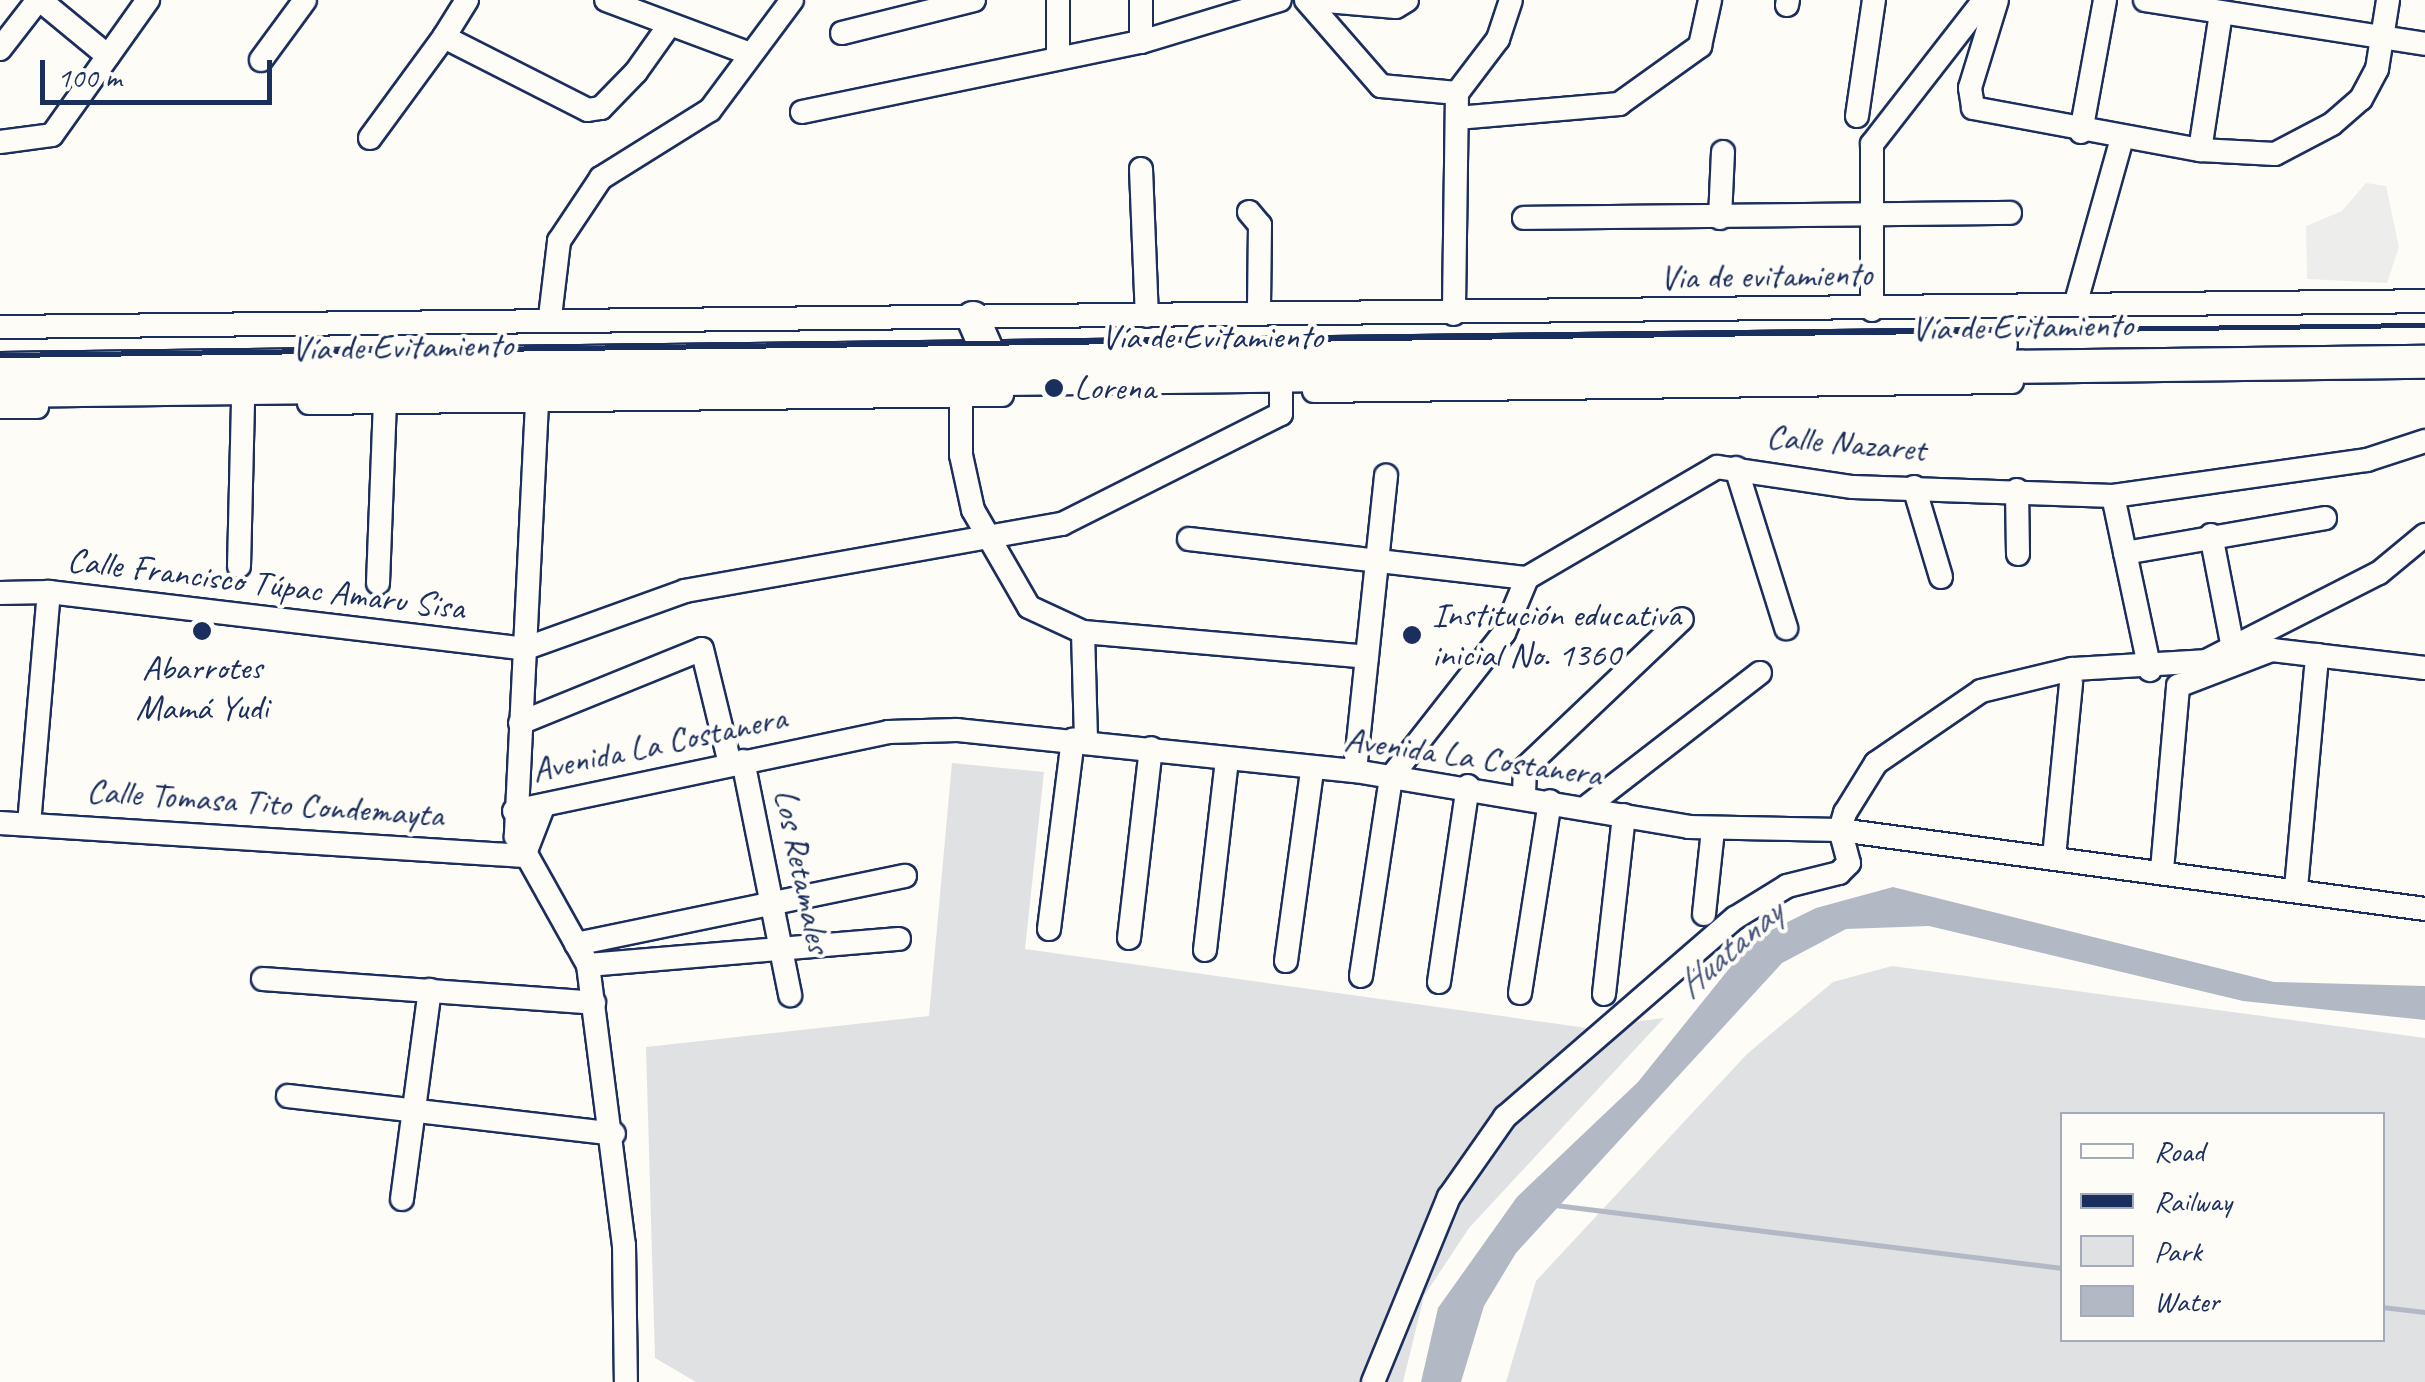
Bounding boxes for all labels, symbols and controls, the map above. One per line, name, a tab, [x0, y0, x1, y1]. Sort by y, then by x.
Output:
scale bar	[45, 40, 278, 102]
text: 100 m	[57, 58, 122, 96]
street label: Via de evitamiento	[1659, 253, 1873, 299]
street label: Vía de Evitamiento	[1911, 304, 2133, 350]
street label: Vía de Evitamiento	[1102, 316, 1322, 358]
street label: Vía de Evitamiento	[291, 324, 513, 370]
place label: Lorena	[1074, 367, 1155, 409]
marker: Lorena	[1043, 377, 1065, 399]
street label: Calle Nazaret	[1764, 415, 1928, 471]
street label: Calle Francisco Túpac Amaru Sisa	[64, 539, 468, 629]
place label: Institución educativa inicial No. 1360	[1432, 594, 1680, 676]
marker: Abarrotes Mamá Yudi	[191, 620, 213, 642]
marker: Institución educativa inicial No. 1360	[1401, 624, 1423, 646]
place label: Abarrotes Mamá Yudi	[136, 647, 268, 729]
street label: Avenida La Costanera	[528, 697, 790, 791]
street label: Avenida La Costanera	[1342, 718, 1604, 796]
street label: Calle Tomasa Tito Condemayta	[87, 770, 443, 836]
street label: Los Retamales	[764, 784, 840, 958]
water label: Huatanay	[1667, 891, 1791, 1007]
legend	[2060, 1112, 2385, 1342]
text: Road	[2154, 1132, 2204, 1170]
text: Railway	[2154, 1182, 2232, 1220]
text: Park	[2154, 1232, 2202, 1270]
text: Water	[2154, 1282, 2219, 1320]

